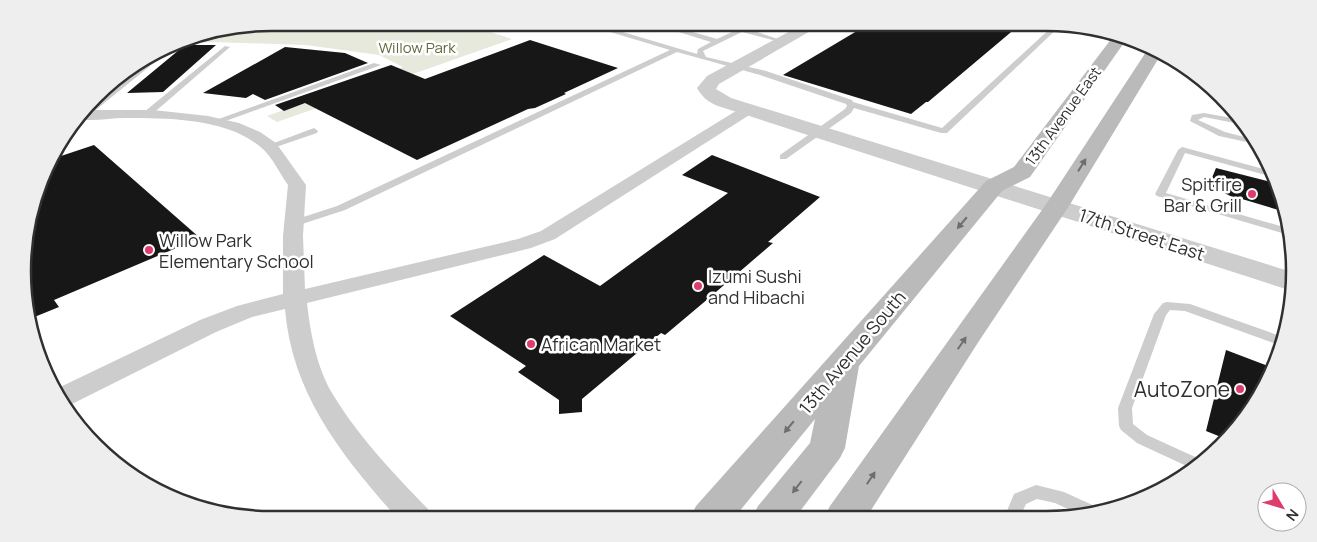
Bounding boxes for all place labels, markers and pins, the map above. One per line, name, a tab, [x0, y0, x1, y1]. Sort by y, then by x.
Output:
place label: Spitfire Bar & Grill	[1164, 172, 1242, 217]
marker: Spitfire Bar & Grill	[1246, 188, 1258, 200]
place label: Willow Park Elementary School	[159, 228, 314, 273]
marker: Willow Park Elementary School	[143, 244, 155, 256]
place label: Izumi Sushi and Hibachi	[708, 264, 805, 309]
marker: Izumi Sushi and Hibachi	[692, 280, 704, 292]
place label: African Market	[541, 332, 661, 356]
marker: African Market	[525, 338, 537, 350]
place label: AutoZone	[1134, 375, 1230, 403]
marker: AutoZone	[1234, 383, 1246, 395]

